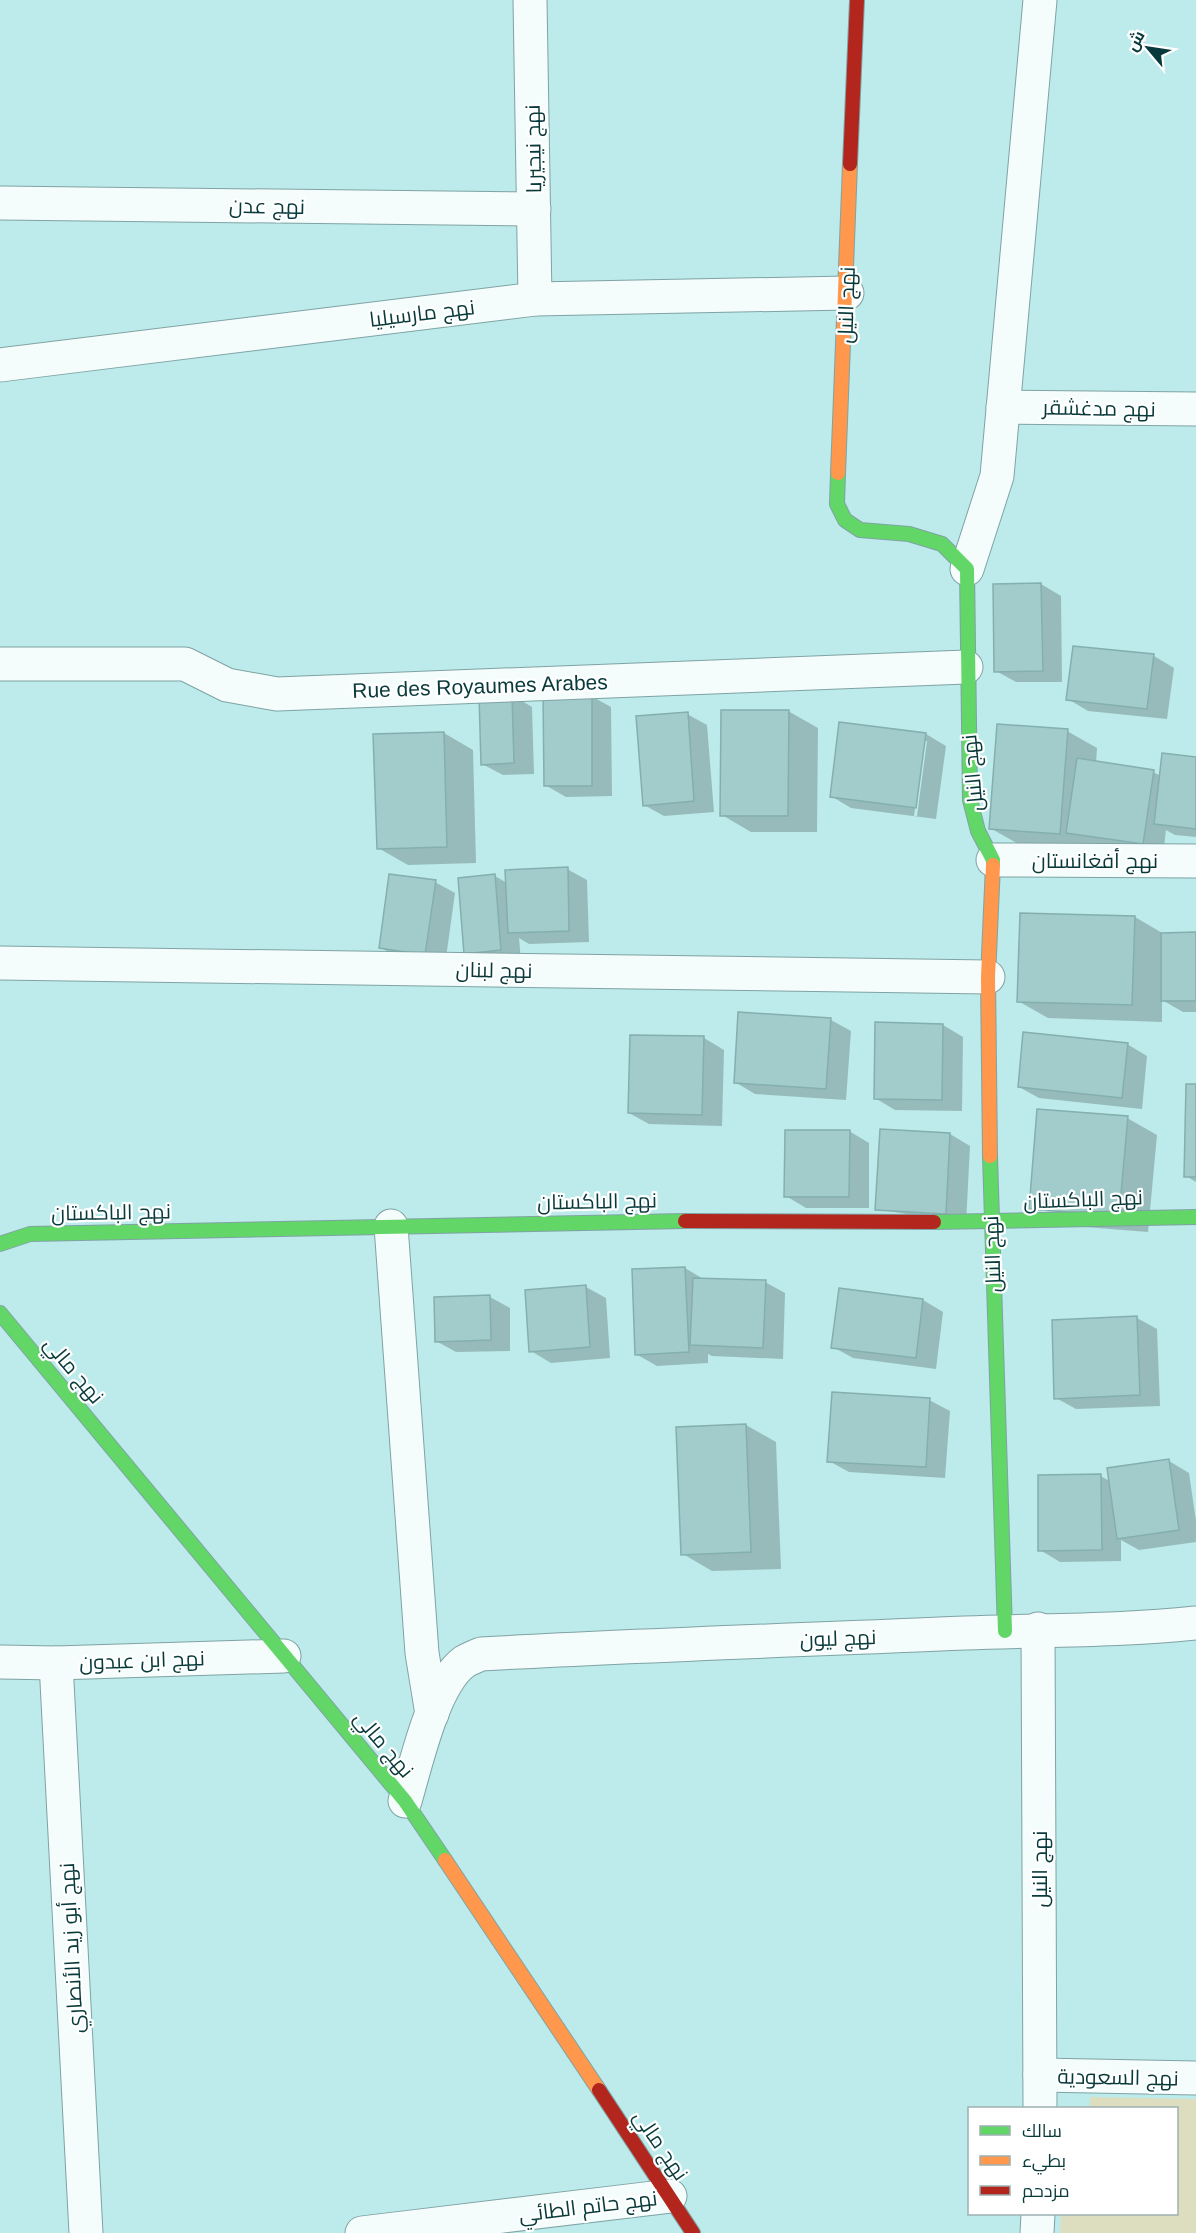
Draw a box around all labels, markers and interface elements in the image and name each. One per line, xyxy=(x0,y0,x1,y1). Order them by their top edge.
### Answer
north arrow xyxy=(1118,18,1178,78)
text: ش xyxy=(1123,28,1149,55)
street label: نهج نيجيريا xyxy=(521,104,548,194)
street label: نهج عدن xyxy=(229,194,305,221)
street label: نهج النيل xyxy=(833,266,862,344)
street label: نهج مارسيليا xyxy=(368,295,476,334)
street label: نهج مدغشقر xyxy=(1041,395,1156,423)
street label: Rue des Royaumes Arabes xyxy=(352,670,608,702)
street label: نهج النيل xyxy=(957,733,990,812)
street label: نهج أفغانستان xyxy=(1032,848,1158,875)
street label: نهج لبنان xyxy=(455,958,533,985)
street label: نهج الباكستان xyxy=(1023,1185,1143,1216)
street label: نهج الباكستان xyxy=(537,1188,657,1217)
street label: نهج الباكستان xyxy=(51,1199,171,1228)
street label: نهج النيل xyxy=(979,1215,1008,1293)
street label: نهج مالي xyxy=(36,1332,108,1411)
street label: نهج ليون xyxy=(799,1625,877,1654)
street label: نهج ابن عبدون xyxy=(79,1646,205,1677)
street label: نهج مالي xyxy=(346,1706,418,1785)
street label: نهج النيل xyxy=(1028,1831,1054,1907)
street label: نهج أبو زيد الأنصاري xyxy=(54,1862,92,2034)
street label: نهج السعودية xyxy=(1057,2064,1179,2093)
street label: نهج مالي xyxy=(625,2106,693,2187)
legend xyxy=(968,2107,1178,2215)
text: سالك xyxy=(1022,2121,1062,2141)
text: بطيء xyxy=(1022,2151,1066,2175)
text: مزدحم xyxy=(1022,2181,1070,2203)
street label: نهج حاتم الطائي xyxy=(518,2186,659,2231)

